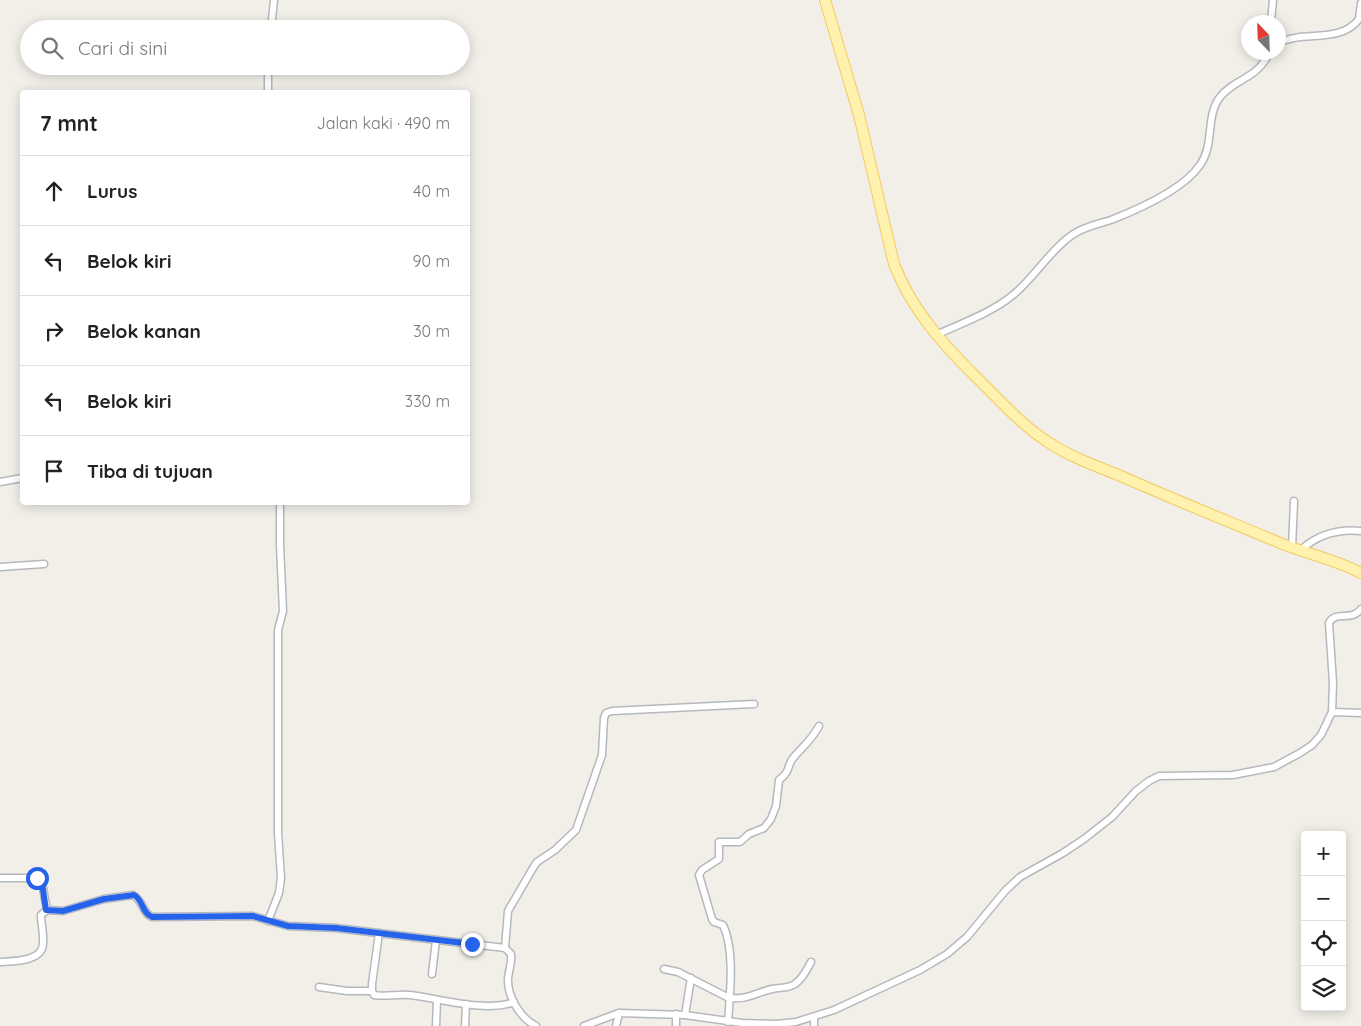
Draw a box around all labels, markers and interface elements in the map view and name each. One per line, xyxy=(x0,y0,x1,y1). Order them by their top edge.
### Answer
north arrow xyxy=(1241,15,1286,60)
search box xyxy=(20,20,470,75)
icon: search xyxy=(38,34,66,62)
text: Cari di sini xyxy=(78,36,167,60)
text: 7 mnt xyxy=(40,110,98,136)
text: Jalan kaki · 490 m xyxy=(317,113,450,133)
icon: ahead xyxy=(40,177,68,205)
text: Lurus xyxy=(87,179,137,203)
text: 40 m xyxy=(413,181,450,201)
icon: left xyxy=(40,247,68,275)
text: Belok kiri xyxy=(87,249,172,273)
text: 90 m xyxy=(413,251,450,271)
icon: right xyxy=(40,317,68,345)
text: Belok kanan xyxy=(87,319,201,343)
text: 30 m xyxy=(413,321,450,341)
icon: left xyxy=(40,387,68,415)
text: Belok kiri xyxy=(87,389,172,413)
text: 330 m xyxy=(405,391,450,411)
icon: arrive xyxy=(40,457,68,485)
text: Tiba di tujuan xyxy=(87,459,213,483)
map controls xyxy=(1301,831,1346,1011)
button: + xyxy=(1301,831,1346,876)
route start xyxy=(26,867,49,890)
button: − xyxy=(1301,876,1346,921)
button: locate xyxy=(1301,921,1346,966)
route end xyxy=(461,933,484,956)
button: layers xyxy=(1301,966,1346,1011)

